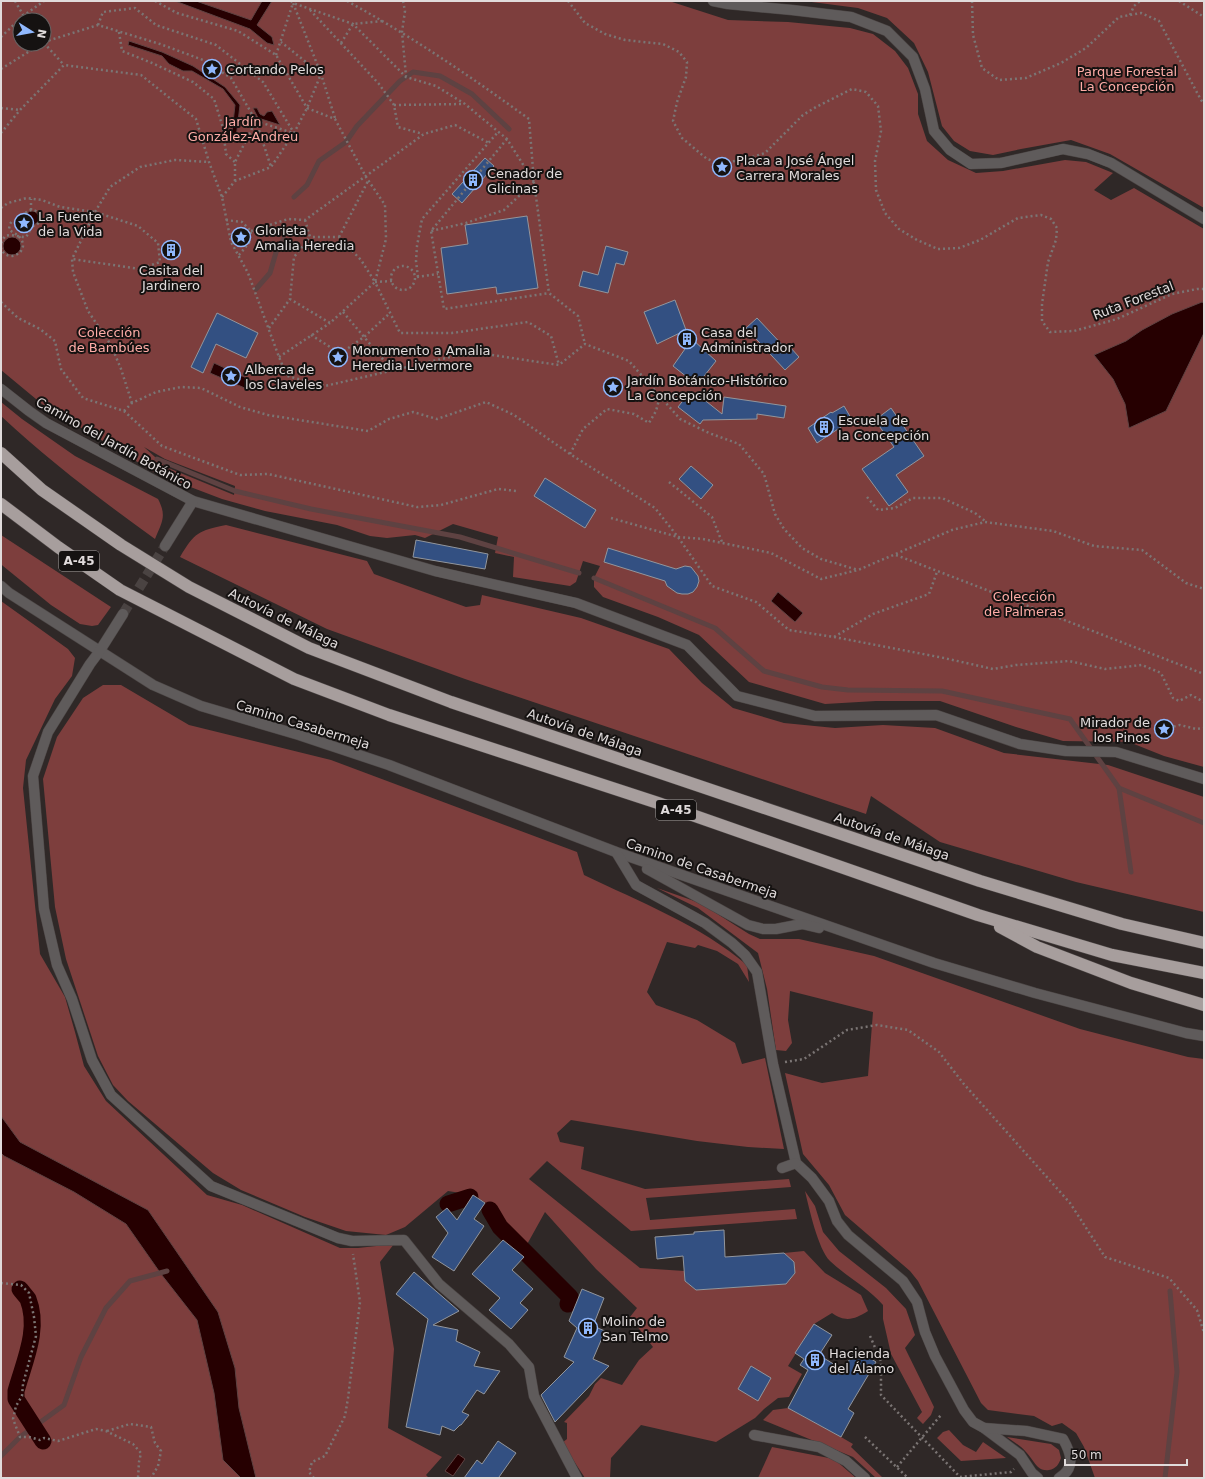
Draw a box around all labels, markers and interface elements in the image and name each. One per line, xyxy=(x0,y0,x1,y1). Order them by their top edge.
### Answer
north arrow xyxy=(12,12,52,52)
text: N xyxy=(34,28,49,40)
place icon: Cortando Pelos xyxy=(201,58,223,80)
place label: Cortando Pelos xyxy=(226,62,324,77)
park label: Parque Forestal La Concepción xyxy=(1077,64,1177,94)
park label: Jardín González-Andreu xyxy=(188,114,298,144)
place label: Placa a José Ángel Carrera Morales xyxy=(736,153,854,183)
place icon: Placa a José Ángel Carrera Morales xyxy=(711,156,733,178)
place label: Cenador de Glicinas xyxy=(487,166,562,196)
building icon: Cenador de Glicinas xyxy=(462,169,484,191)
place label: La Fuente de la Vida xyxy=(38,209,103,239)
place icon: La Fuente de la Vida xyxy=(13,212,35,234)
place label: Glorieta Amalia Heredia xyxy=(255,223,355,253)
place icon: Glorieta Amalia Heredia xyxy=(230,226,252,248)
building icon: Casita del Jardinero xyxy=(160,239,182,261)
place label: Casita del Jardinero xyxy=(139,263,203,293)
street label: Ruta Forestal xyxy=(1091,278,1176,323)
park label: Colección de Bambúes xyxy=(68,325,150,355)
place label: Casa del Administrador xyxy=(701,325,793,355)
building icon: Casa del Administrador xyxy=(676,328,698,350)
place label: Monumento a Amalia Heredia Livermore xyxy=(352,343,491,373)
place icon: Monumento a Amalia Heredia Livermore xyxy=(327,346,349,368)
place label: Alberca de los Claveles xyxy=(245,362,322,392)
place icon: Alberca de los Claveles xyxy=(220,365,242,387)
place label: Jardín Botánico-Histórico La Concepción xyxy=(626,373,787,403)
place icon: Jardín Botánico-Histórico La Concepción xyxy=(602,376,624,398)
street label: Camino del Jardín Botánico xyxy=(33,394,194,493)
place label: Escuela de la Concepción xyxy=(838,413,929,443)
building icon: Escuela de la Concepción xyxy=(813,416,835,438)
road number: A-45 xyxy=(59,551,99,571)
street label: Autovía de Málaga xyxy=(226,585,341,652)
park label: Colección de Palmeras xyxy=(984,589,1064,619)
street label: Camino Casabermeja xyxy=(234,697,372,752)
street label: Autovía de Málaga xyxy=(525,706,644,759)
place label: Mirador de los Pinos xyxy=(1080,715,1150,745)
place icon: Mirador de los Pinos xyxy=(1153,718,1175,740)
road number: A-45 xyxy=(656,800,696,820)
street label: Autovía de Málaga xyxy=(832,810,951,863)
street label: Camino de Casabermeja xyxy=(624,835,780,902)
place label: Molino de San Telmo xyxy=(602,1314,669,1344)
building icon: Molino de San Telmo xyxy=(577,1317,599,1339)
place label: Hacienda del Álamo xyxy=(829,1346,894,1376)
building icon: Hacienda del Álamo xyxy=(804,1349,826,1371)
scale bar xyxy=(1065,1441,1187,1467)
text: 50 m xyxy=(1071,1448,1102,1462)

